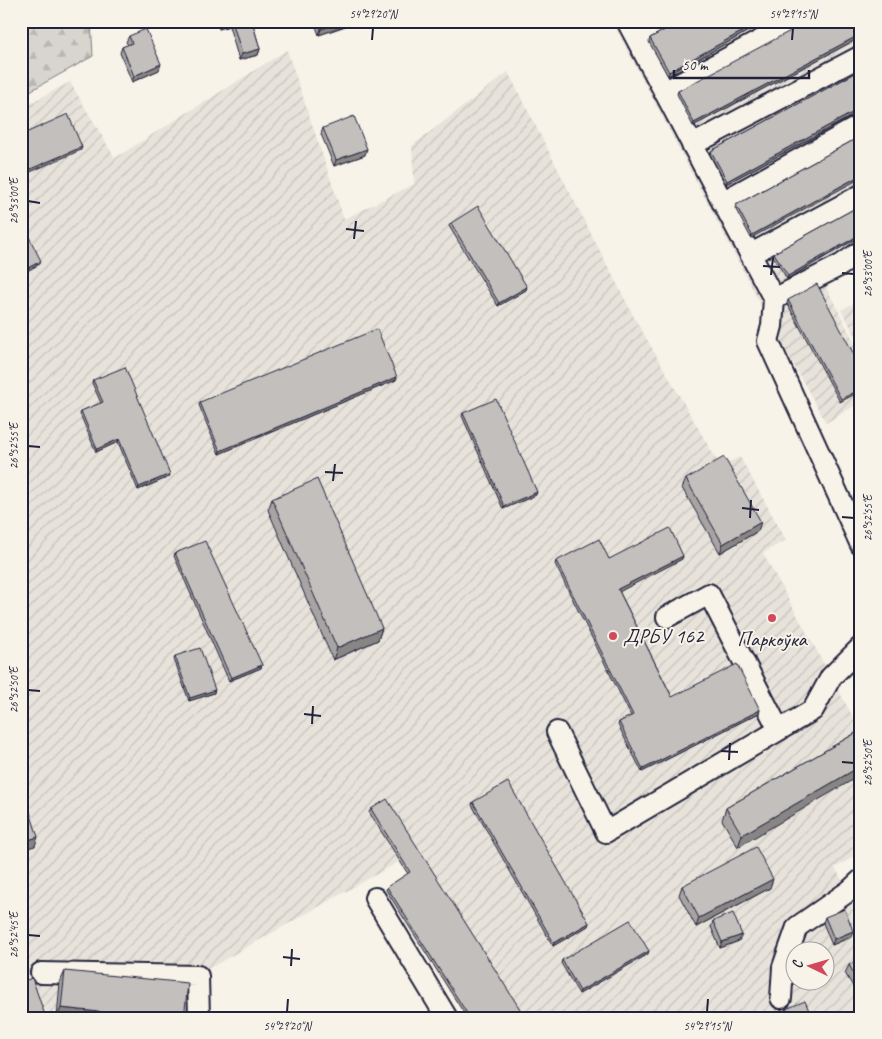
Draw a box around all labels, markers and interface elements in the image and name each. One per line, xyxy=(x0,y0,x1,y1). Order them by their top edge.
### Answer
text: 54°29'20"N xyxy=(349,6,398,22)
text: 54°29'15"N xyxy=(769,6,818,22)
scale bar xyxy=(674,48,810,80)
text: 50 m xyxy=(682,56,709,75)
text: 26°53'00"E xyxy=(6,176,22,224)
text: 26°53'00"E xyxy=(860,249,876,297)
text: 26°52'55"E xyxy=(6,421,22,469)
text: 26°52'55"E xyxy=(860,493,876,541)
marker: Паркоўка xyxy=(766,612,778,624)
place label: ДРБУ 162 xyxy=(623,623,705,649)
place label: Паркоўка xyxy=(737,626,808,652)
marker: ДРБУ 162 xyxy=(607,630,619,642)
text: 26°52'50"E xyxy=(6,665,22,713)
text: 26°52'50"E xyxy=(860,738,876,786)
text: 26°52'45"E xyxy=(6,910,22,958)
north arrow xyxy=(784,942,834,992)
text: С xyxy=(789,959,807,969)
text: 54°29'20"N xyxy=(263,1018,312,1034)
text: 54°29'15"N xyxy=(683,1018,732,1034)

